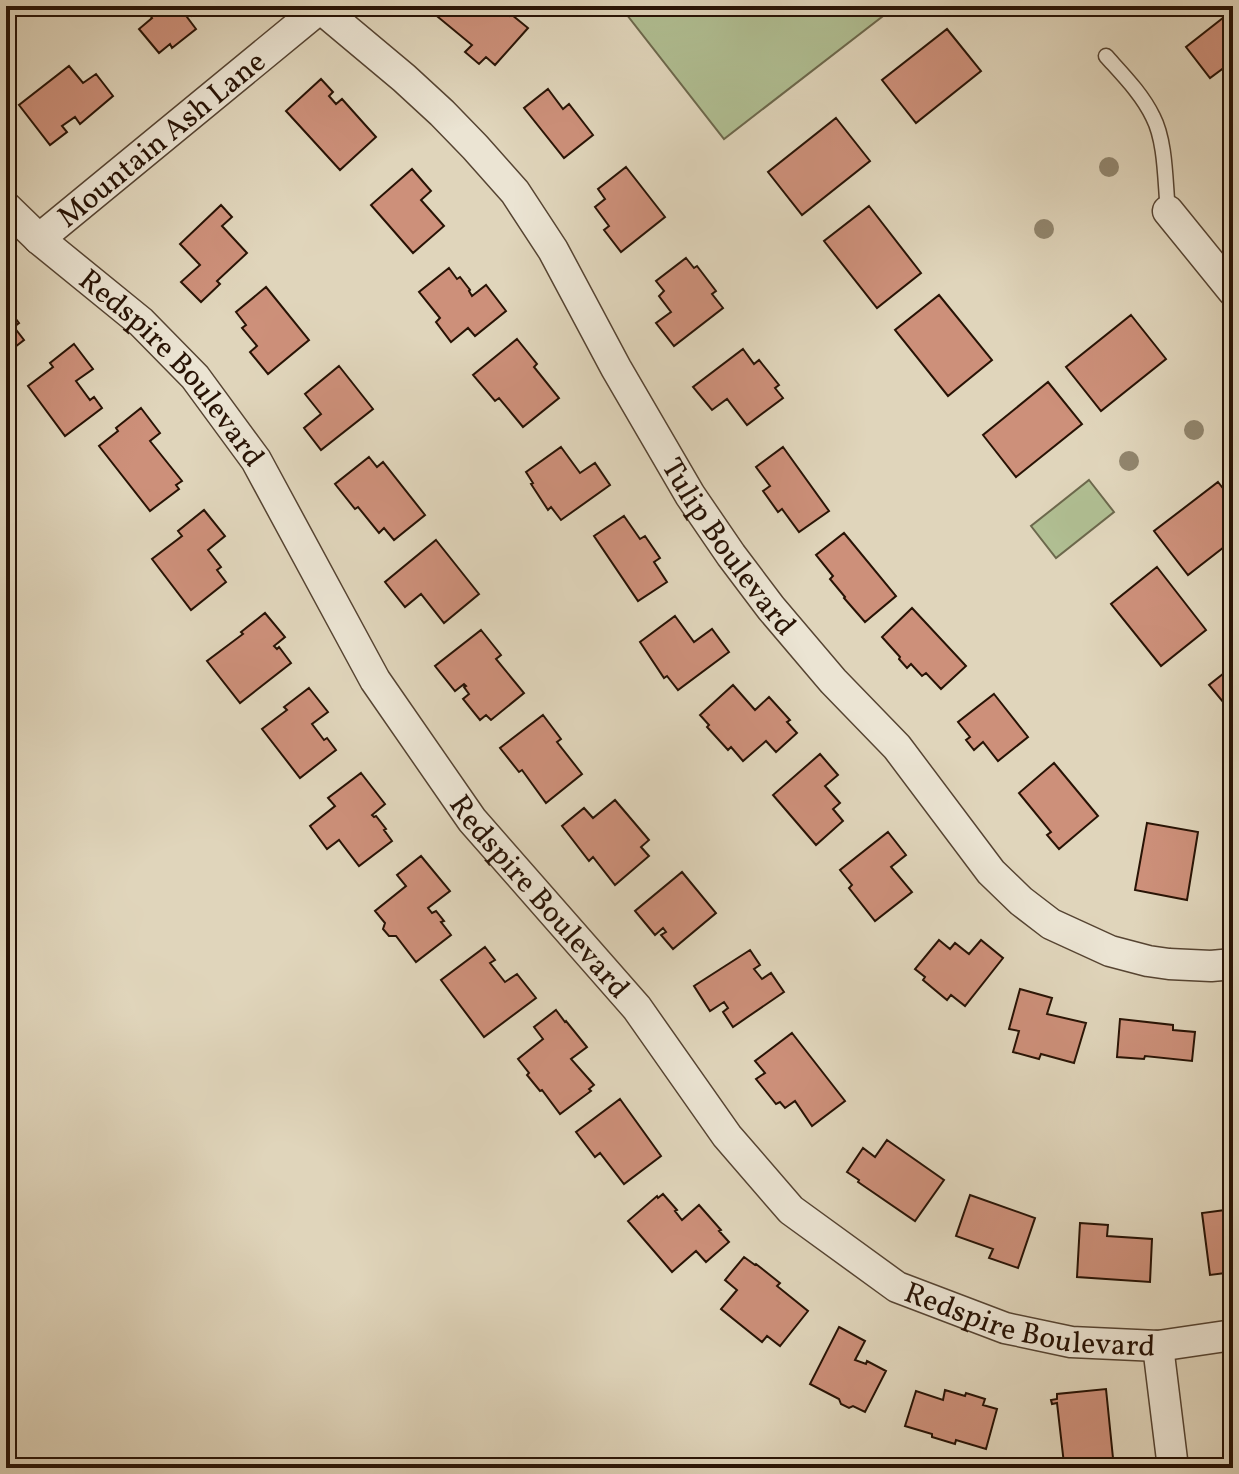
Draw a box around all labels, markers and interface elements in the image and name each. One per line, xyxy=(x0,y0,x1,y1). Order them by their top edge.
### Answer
street label: Mountain Ash Lane xyxy=(49,42,275,238)
street label: Redspire Boulevard xyxy=(69,260,273,476)
street label: Tulip Boulevard xyxy=(650,451,805,646)
street label: Redspire Boulevard xyxy=(438,787,639,1009)
street label: Redspire Boulevard xyxy=(898,1273,1156,1369)

